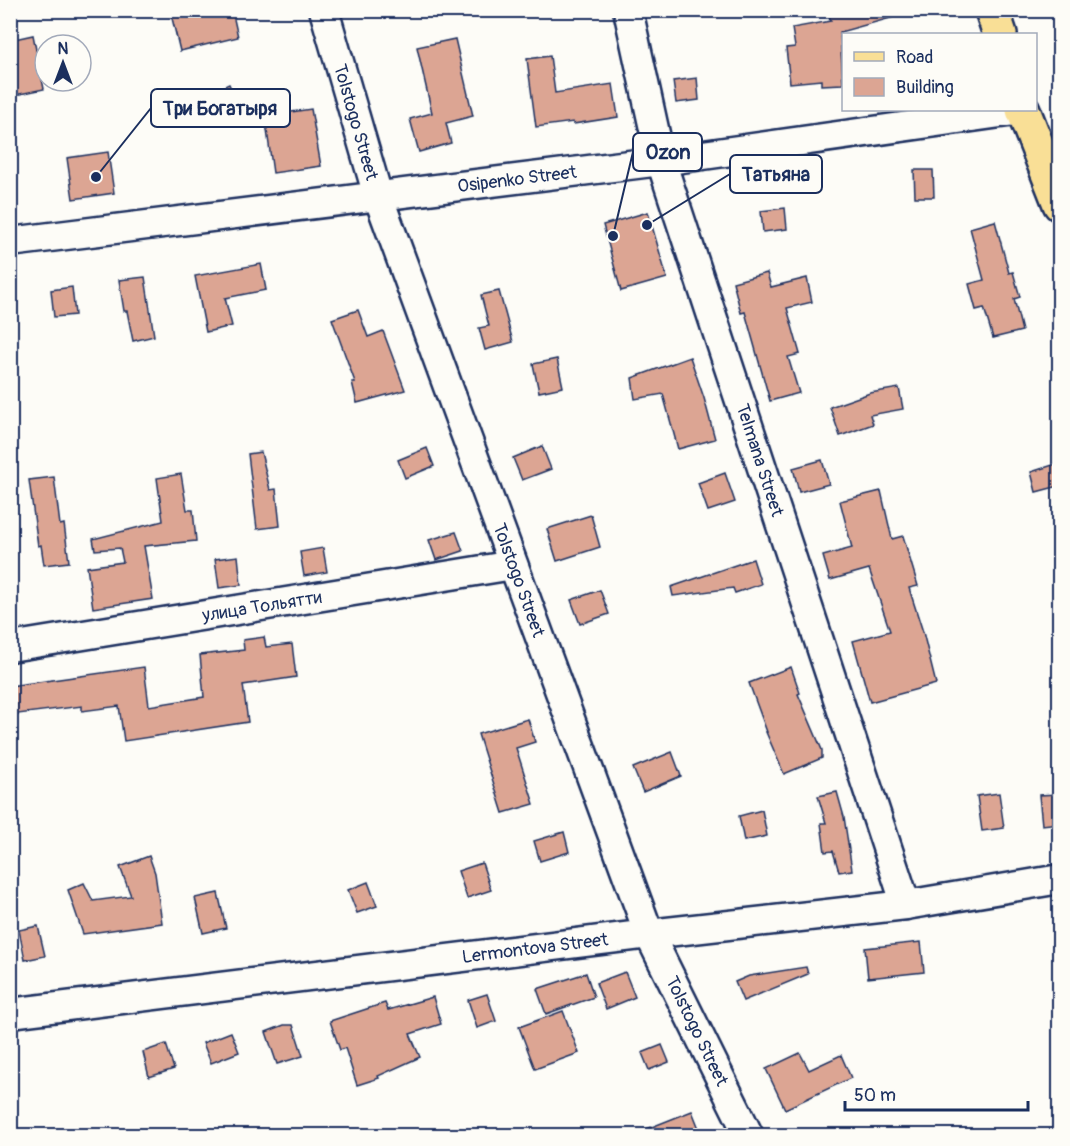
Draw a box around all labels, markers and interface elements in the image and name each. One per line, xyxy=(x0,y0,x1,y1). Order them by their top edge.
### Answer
north arrow xyxy=(33,33,93,93)
legend xyxy=(842,33,1037,111)
text: N xyxy=(58,39,69,59)
text: Road xyxy=(896,46,933,69)
street label: Tolstogo Street xyxy=(328,62,383,183)
text: Building xyxy=(896,76,954,99)
callout: Три Богатыря xyxy=(151,89,290,127)
text: Три Богатыря xyxy=(162,96,277,121)
callout: Ozon xyxy=(633,133,702,171)
text: Ozon xyxy=(646,140,690,165)
callout: Татьяна xyxy=(730,155,822,193)
street label: Osipenko Street xyxy=(456,161,579,198)
text: Татьяна xyxy=(741,162,810,187)
street label: Telmana Street xyxy=(730,401,789,520)
street label: Tolstogo Street xyxy=(487,520,550,641)
street label: улица Тольятти xyxy=(200,586,323,627)
street label: Lermontova Street xyxy=(461,928,610,969)
street label: Tolstogo Street xyxy=(660,972,733,1091)
scale bar xyxy=(845,1074,1028,1112)
text: 50 m xyxy=(854,1084,896,1107)

